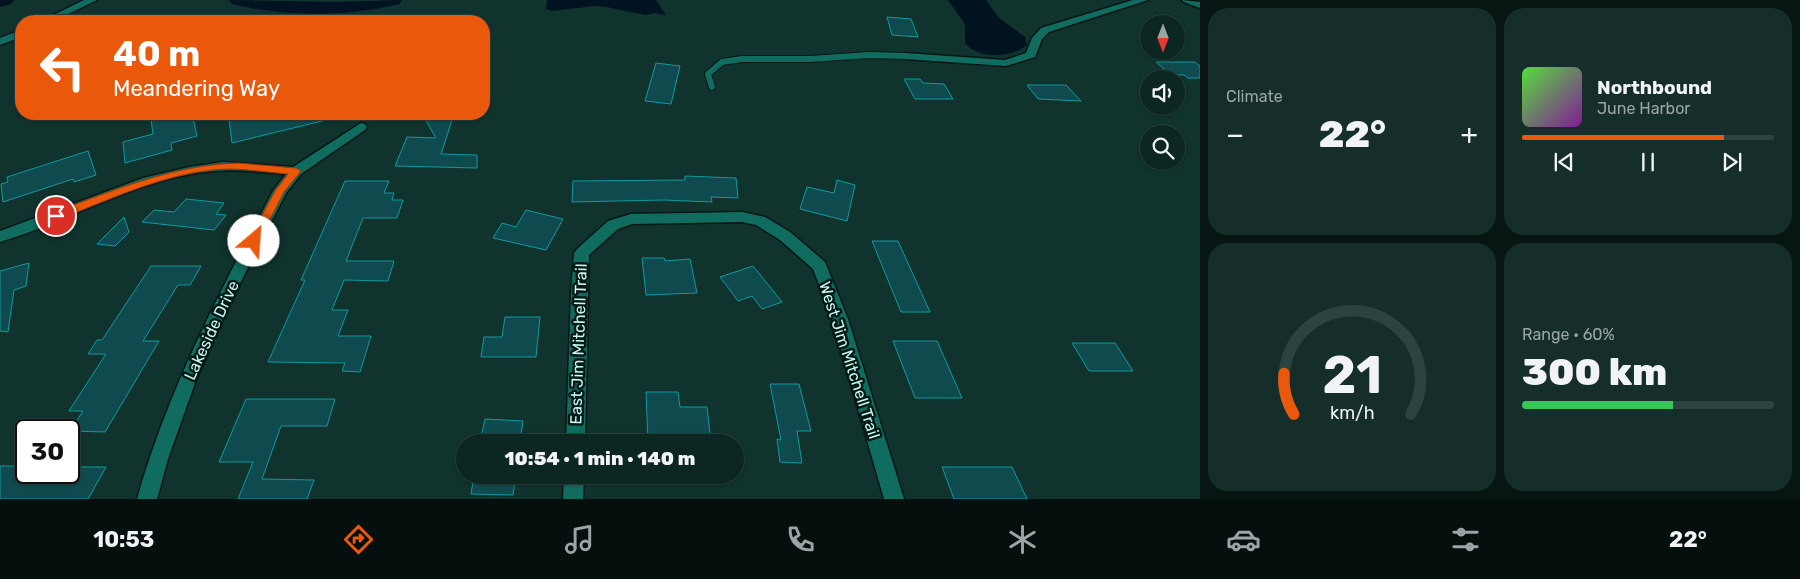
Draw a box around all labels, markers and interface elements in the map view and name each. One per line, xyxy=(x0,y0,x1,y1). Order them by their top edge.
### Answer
north arrow xyxy=(1140,15,1185,60)
map controls xyxy=(1140,15,1185,170)
text: 40 m xyxy=(113,33,200,75)
icon: left xyxy=(30,35,95,100)
button: sound xyxy=(1140,70,1185,115)
text: Meandering Way xyxy=(113,75,280,102)
text: Northbound xyxy=(1597,76,1712,99)
text: Climate xyxy=(1226,87,1283,106)
text: June Harbor xyxy=(1597,99,1690,118)
text: 22° xyxy=(1319,111,1386,157)
text: − xyxy=(1226,118,1244,151)
text: + xyxy=(1461,118,1478,151)
button: search xyxy=(1140,125,1185,170)
icon: previous xyxy=(1550,148,1578,176)
icon: pause xyxy=(1634,148,1662,176)
icon: next xyxy=(1718,148,1746,176)
pin xyxy=(35,195,77,237)
icon: arrive xyxy=(42,202,70,230)
position arrow xyxy=(227,214,279,266)
street label: East Jim Mitchell Trail xyxy=(566,263,591,425)
street label: Lakeside Drive xyxy=(180,277,243,383)
street label: West Jim Mitchell Trail xyxy=(815,279,884,441)
text: Range · 60% xyxy=(1522,325,1615,344)
text: 21 xyxy=(1322,344,1382,406)
text: 300 km xyxy=(1522,349,1667,395)
text: km/h xyxy=(1330,402,1374,423)
speed limit sign: 30 xyxy=(15,419,80,484)
text: 10:54 · 1 min · 140 m xyxy=(505,447,695,470)
icon: directions xyxy=(341,522,376,557)
icon: music xyxy=(562,522,597,557)
icon: phone xyxy=(783,522,818,557)
icon: climate xyxy=(1005,522,1040,557)
icon: car xyxy=(1226,522,1261,557)
icon: filters xyxy=(1448,522,1483,557)
text: 10:53 xyxy=(93,526,154,553)
text: 22° xyxy=(1669,526,1707,553)

